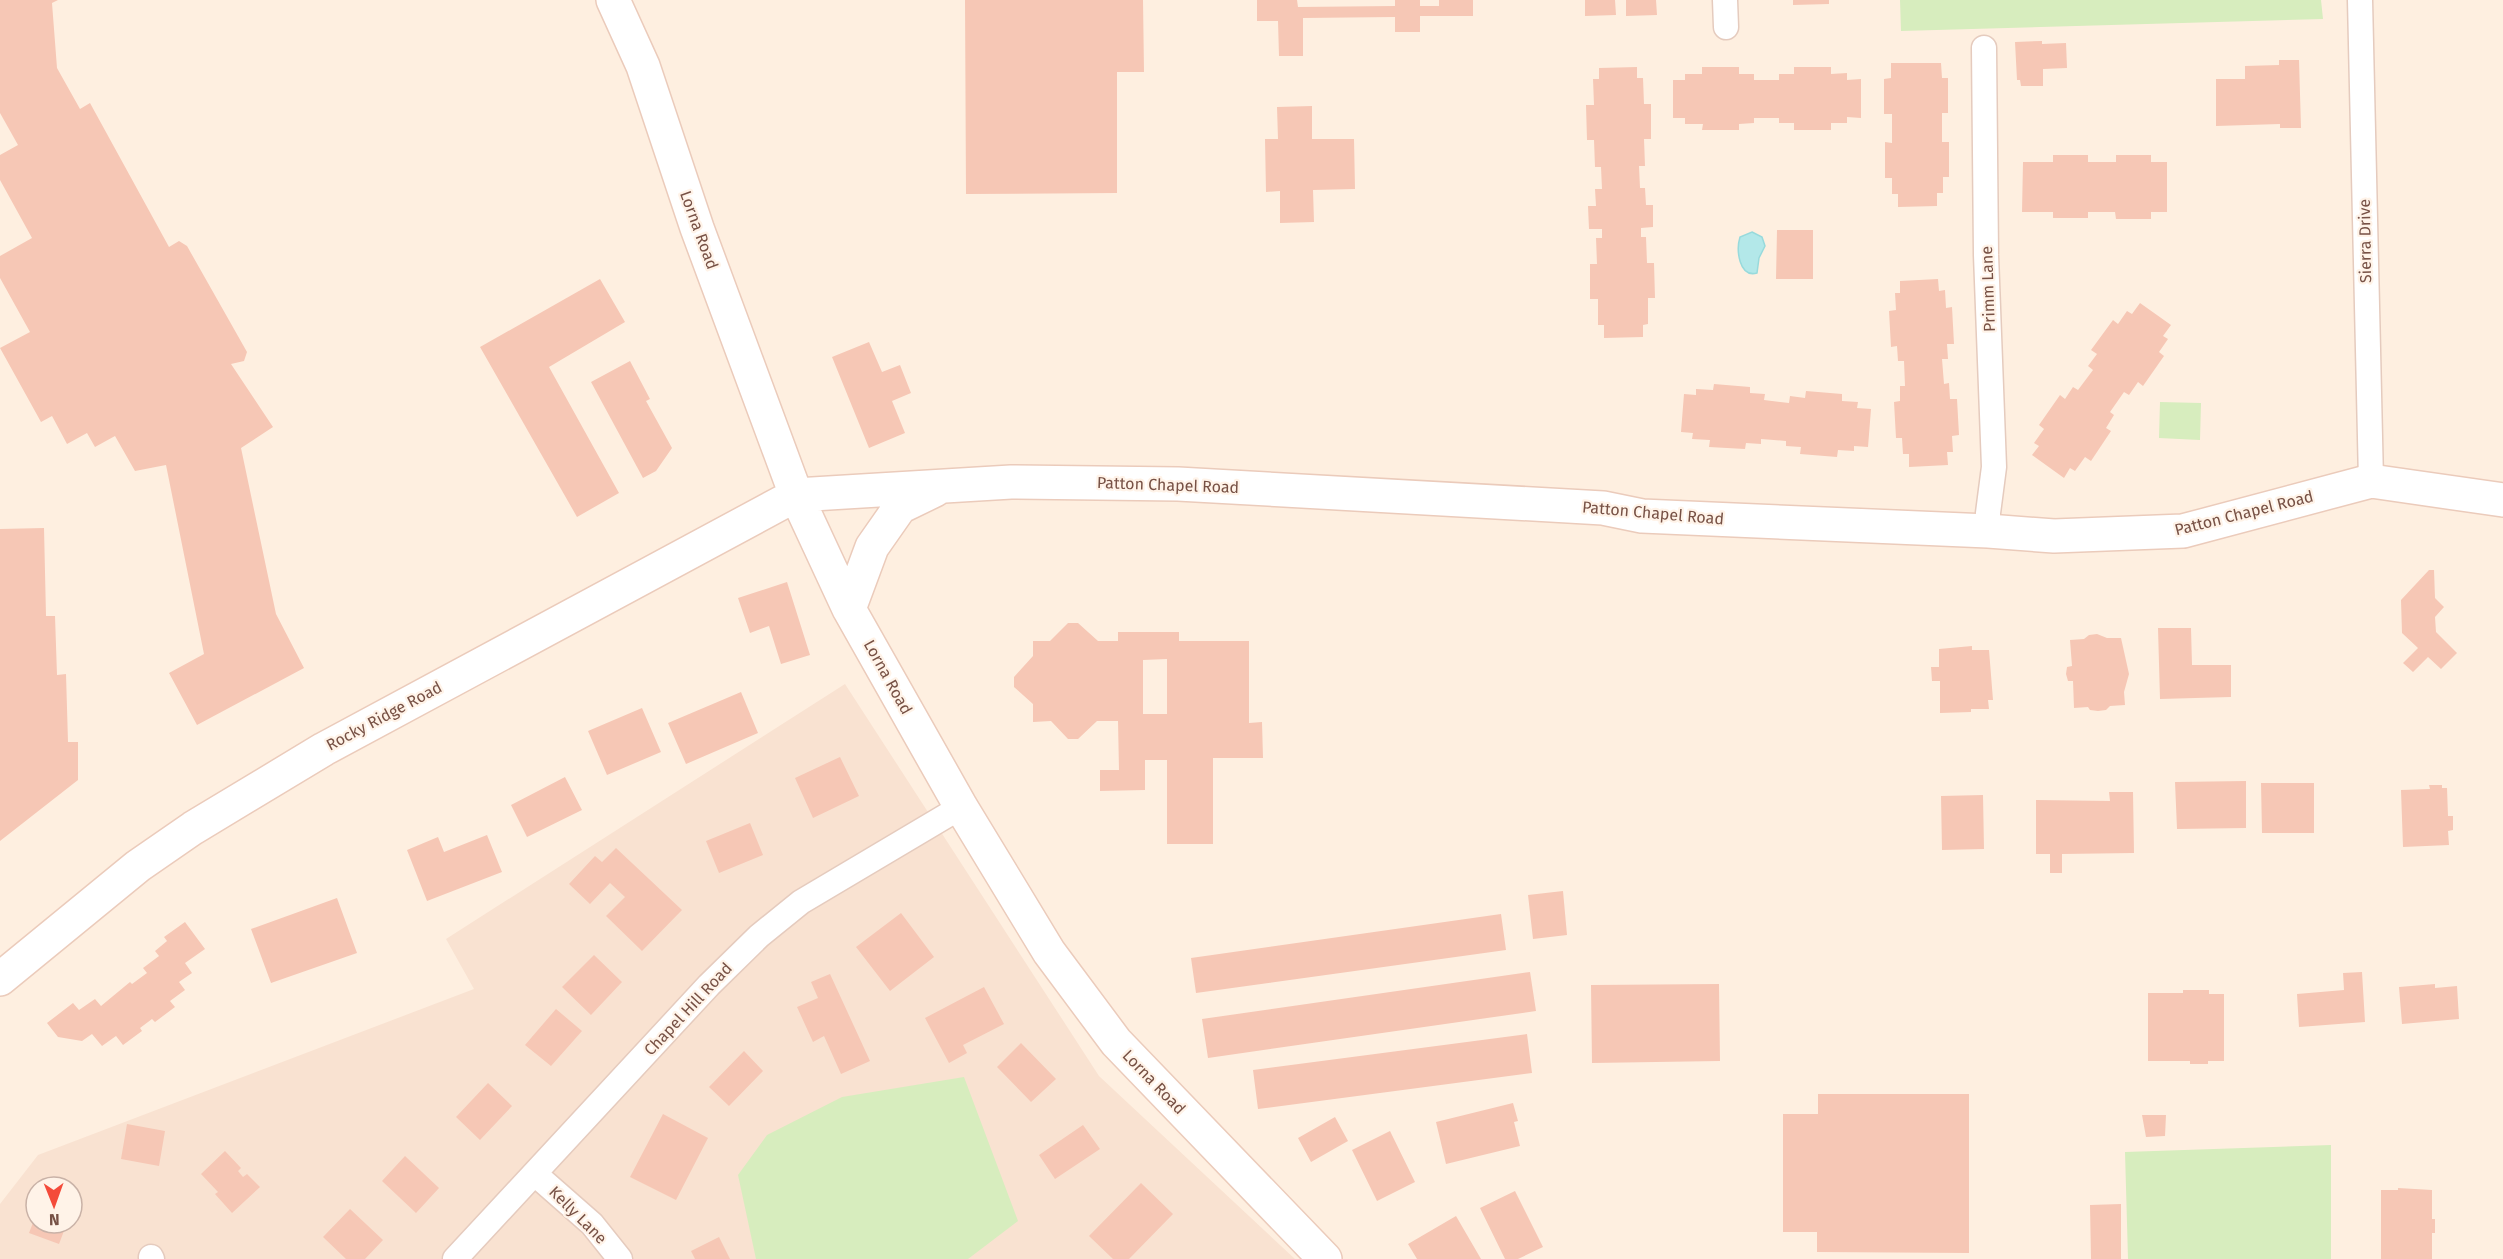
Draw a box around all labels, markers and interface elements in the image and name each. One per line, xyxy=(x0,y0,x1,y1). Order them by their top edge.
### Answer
street label: Lorna Road xyxy=(676,188,722,272)
street label: Sierra Drive xyxy=(2355,199,2375,283)
street label: Primm Lane xyxy=(1977,246,1999,332)
street label: Patton Chapel Road xyxy=(1097,473,1239,497)
street label: Patton Chapel Road xyxy=(2173,487,2315,539)
street label: Patton Chapel Road xyxy=(1581,497,1725,529)
street label: Lorna Road xyxy=(860,636,916,718)
street label: Rocky Ridge Road xyxy=(323,677,445,755)
street label: Chapel Hill Road xyxy=(640,959,736,1059)
street label: Lorna Road xyxy=(1119,1046,1189,1118)
north arrow xyxy=(24,1175,84,1235)
street label: Kelly Lane xyxy=(545,1182,611,1248)
text: N xyxy=(49,1210,60,1229)

